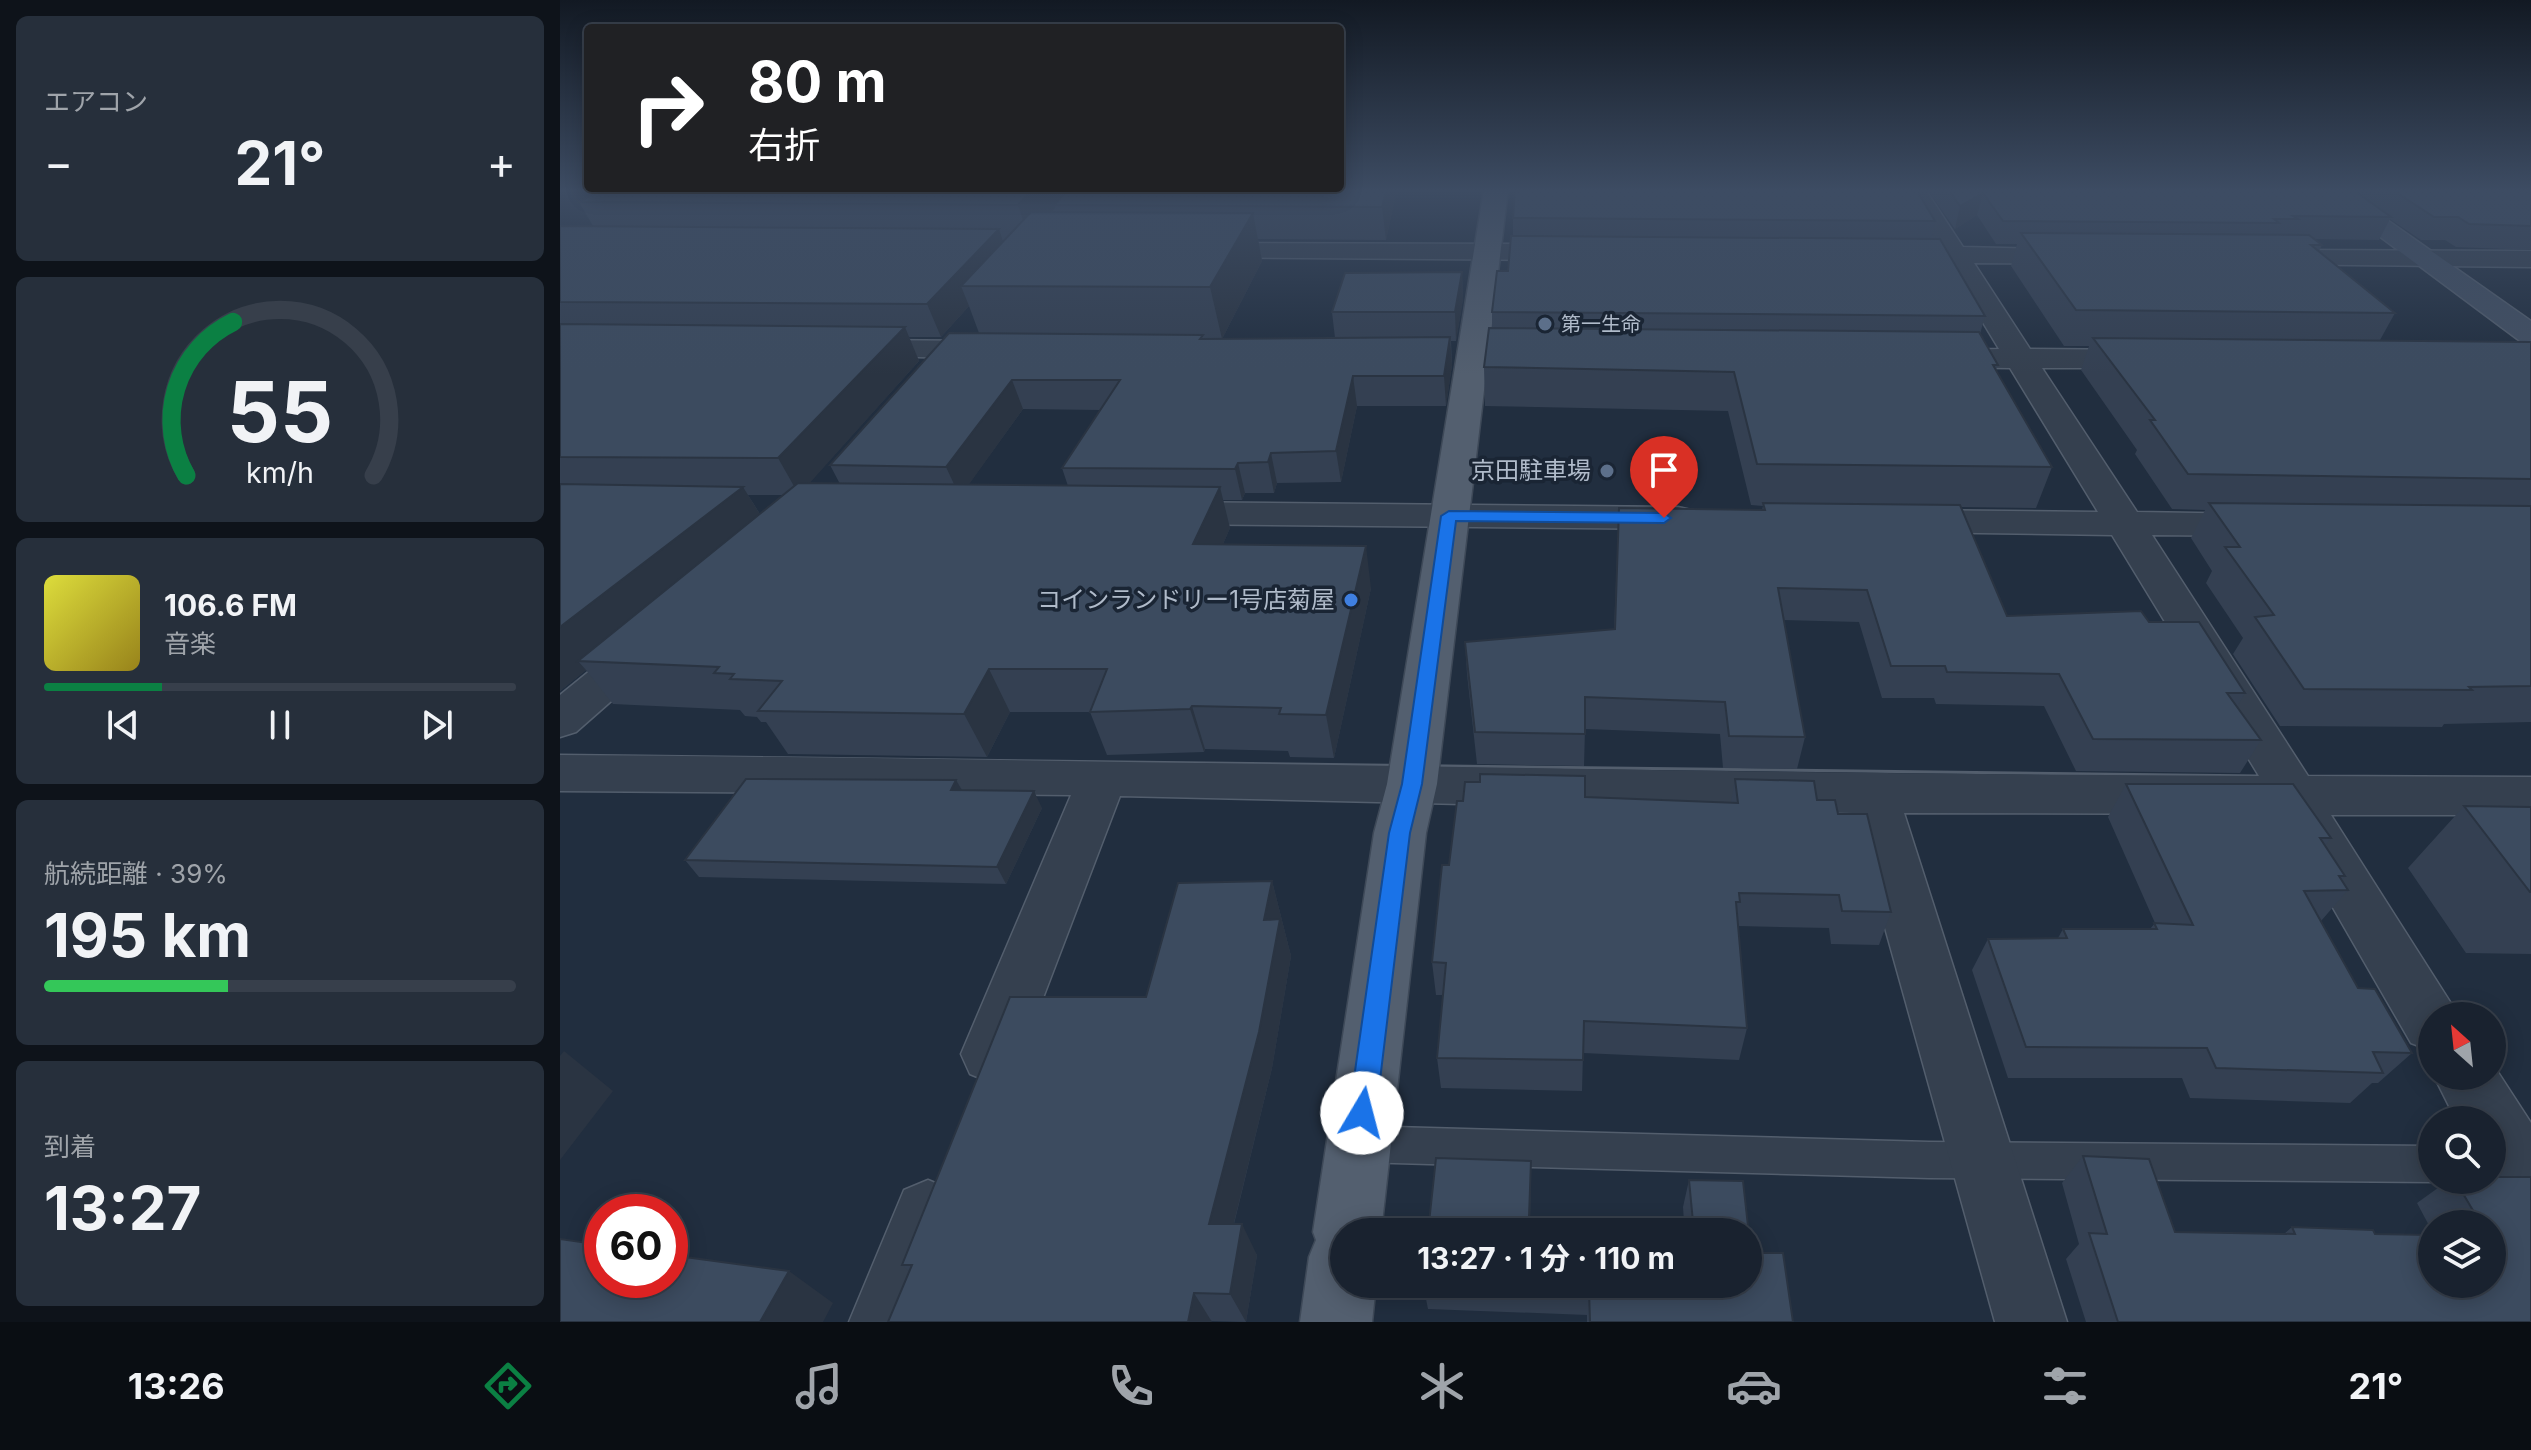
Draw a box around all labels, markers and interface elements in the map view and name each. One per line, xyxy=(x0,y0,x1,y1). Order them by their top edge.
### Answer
text: 80 m xyxy=(748,48,887,116)
icon: right xyxy=(616,56,720,160)
text: エアコン xyxy=(44,86,148,117)
text: 右折 xyxy=(748,123,820,167)
text: 21° xyxy=(234,127,326,199)
text: − xyxy=(44,136,73,190)
text: + xyxy=(487,136,516,190)
place label: 第一生命 xyxy=(1561,312,1641,336)
marker: 第一生命 xyxy=(1536,315,1554,333)
text: 55 xyxy=(227,360,333,461)
pin xyxy=(1630,436,1698,518)
icon: arrive xyxy=(1642,448,1686,492)
text: km/h xyxy=(246,455,314,490)
place label: 京田駐車場 xyxy=(1471,456,1591,485)
marker: 京田駐車場 xyxy=(1598,462,1616,480)
place label: コインランドリー1号店菊屋 xyxy=(1037,585,1335,614)
text: 106.6 FM xyxy=(164,587,297,623)
marker: コインランドリー1号店菊屋 xyxy=(1342,591,1360,609)
text: 音楽 xyxy=(164,628,216,659)
icon: previous xyxy=(101,703,145,747)
icon: pause xyxy=(258,703,302,747)
icon: next xyxy=(415,703,459,747)
text: 航続距離 · 39% xyxy=(44,858,228,889)
text: 195 km xyxy=(44,899,251,971)
north arrow xyxy=(2418,1002,2506,1090)
map controls xyxy=(2418,1002,2506,1298)
position arrow xyxy=(1320,1071,1404,1155)
button: search xyxy=(2418,1106,2506,1194)
text: 到着 xyxy=(44,1131,96,1162)
text: 13:27 xyxy=(44,1172,201,1244)
speed limit sign: 60 xyxy=(584,1194,688,1298)
button: layers xyxy=(2418,1210,2506,1298)
text: 13:27 · 1 分 · 110 m xyxy=(1417,1240,1675,1276)
icon: directions xyxy=(480,1358,536,1414)
icon: music xyxy=(791,1358,847,1414)
icon: phone xyxy=(1103,1358,1159,1414)
icon: climate xyxy=(1414,1358,1470,1414)
icon: car xyxy=(1726,1358,1782,1414)
icon: filters xyxy=(2037,1358,2093,1414)
text: 13:26 xyxy=(128,1364,225,1408)
text: 21° xyxy=(2349,1364,2403,1408)

